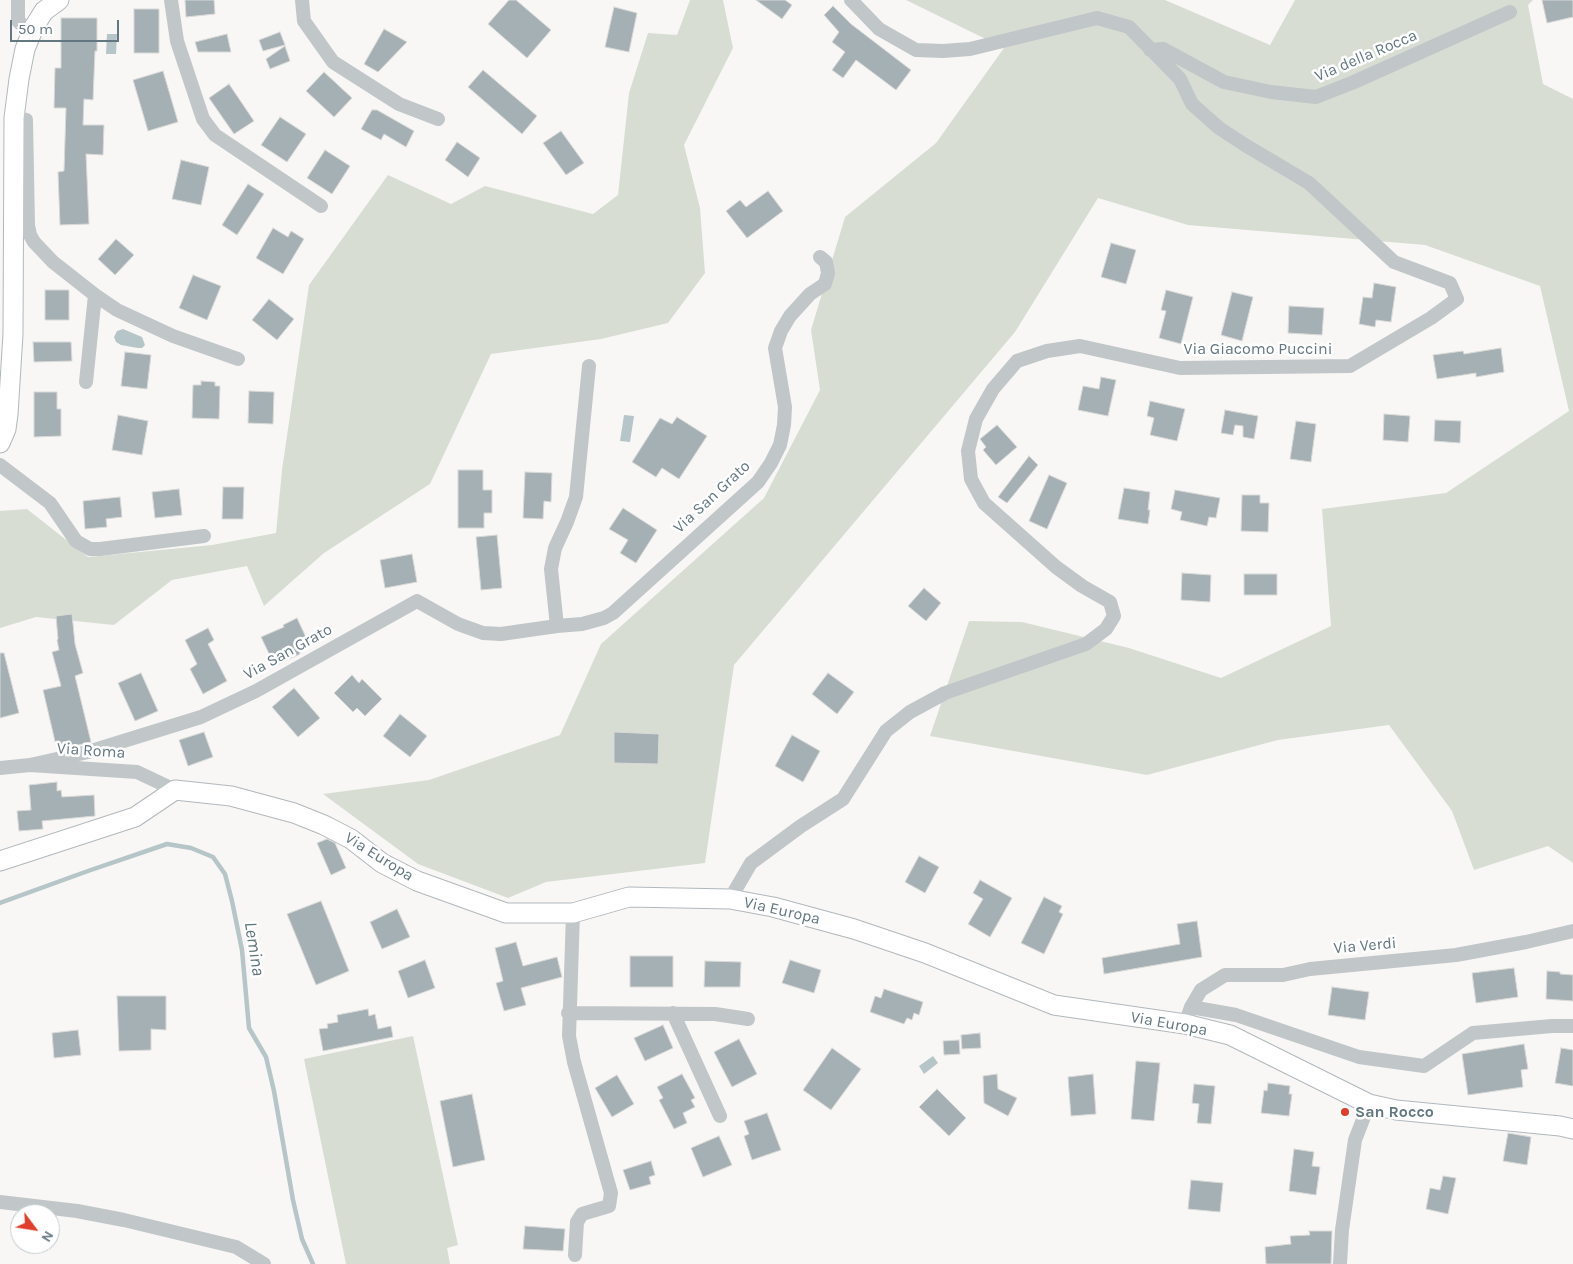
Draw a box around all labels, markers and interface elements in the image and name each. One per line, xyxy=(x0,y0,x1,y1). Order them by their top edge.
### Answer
scale bar xyxy=(12,10,121,42)
text: 50 m xyxy=(18,20,53,38)
street label: Via della Rocca xyxy=(1312,26,1420,86)
street label: Via Giacomo Puccini xyxy=(1183,339,1333,359)
street label: Via San Grato xyxy=(670,457,754,537)
street label: Via San Grato xyxy=(241,620,335,684)
street label: Via Roma xyxy=(56,739,126,763)
street label: Via Europa xyxy=(341,828,417,886)
street label: Via Europa xyxy=(742,893,822,929)
water label: Lemina xyxy=(239,920,269,978)
street label: Via Verdi xyxy=(1333,934,1397,958)
street label: Via Europa xyxy=(1129,1008,1209,1040)
place label: San Rocco xyxy=(1355,1102,1434,1122)
marker: San Rocco xyxy=(1339,1106,1351,1118)
north arrow xyxy=(10,1204,60,1254)
text: N xyxy=(38,1228,57,1245)

